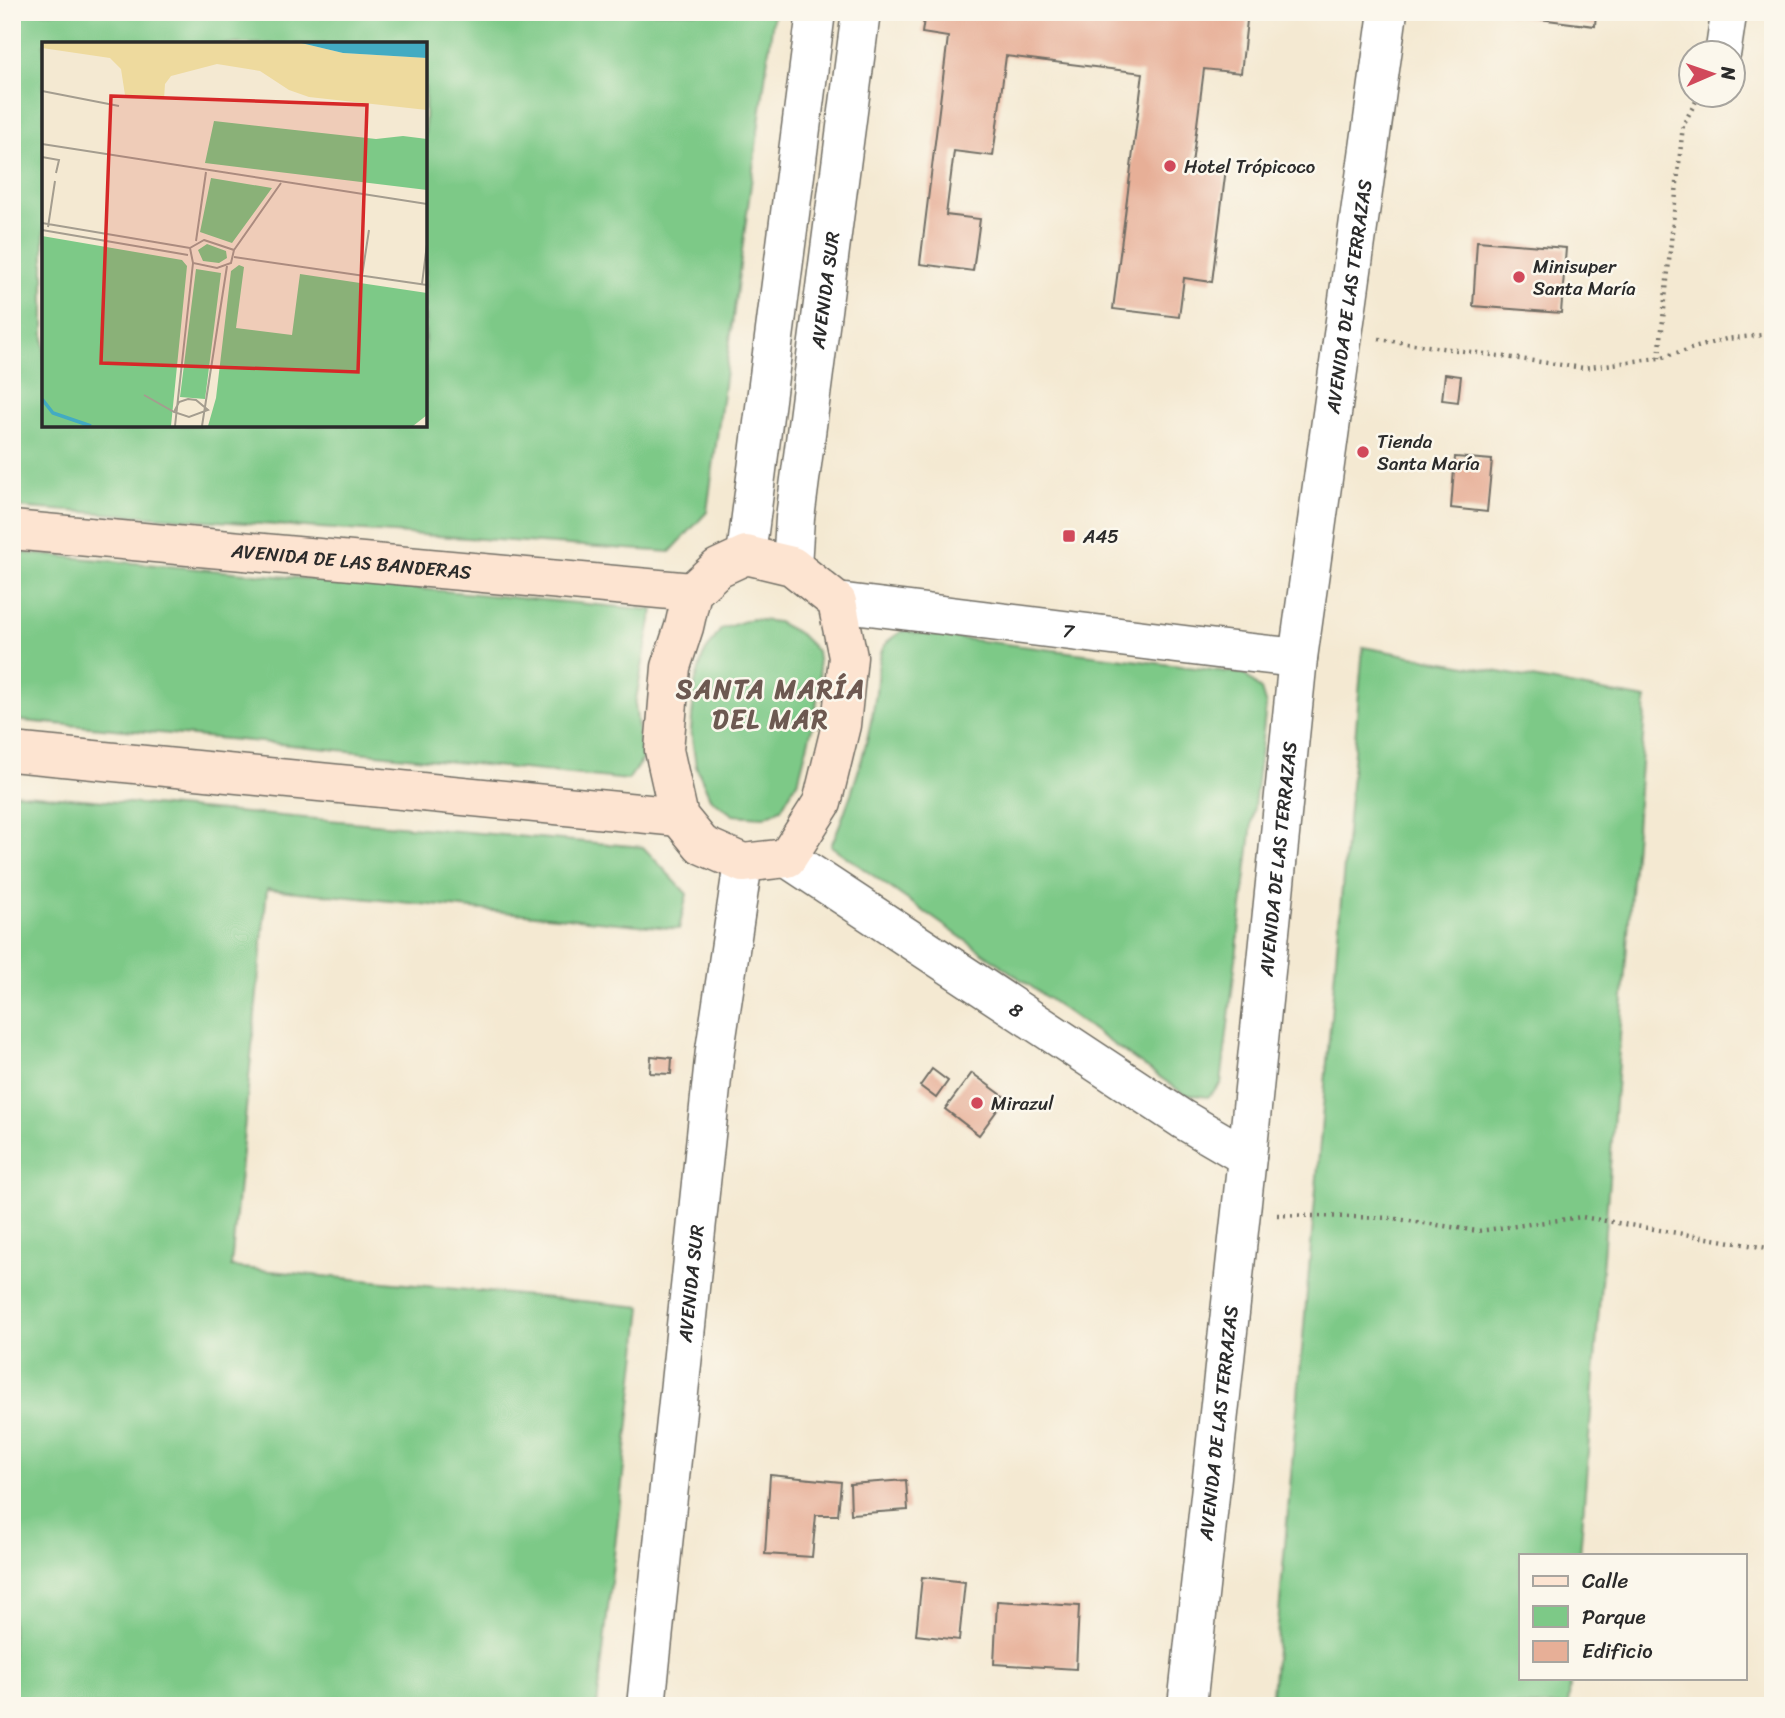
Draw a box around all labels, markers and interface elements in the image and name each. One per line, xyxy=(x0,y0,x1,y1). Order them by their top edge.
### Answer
north arrow xyxy=(1676,38,1746,108)
inset map xyxy=(42,42,427,427)
text: N xyxy=(1712,65,1745,81)
place label: Hotel Trópicoco xyxy=(1184,150,1315,183)
marker: Hotel Trópicoco xyxy=(1162,158,1178,174)
street label: AVENIDA DE LAS TERRAZAS xyxy=(1316,177,1381,417)
street label: AVENIDA SUR xyxy=(801,229,849,352)
place label: Minisuper Santa María xyxy=(1533,250,1636,305)
marker: Minisuper Santa María xyxy=(1511,269,1527,285)
place label: Tienda Santa María xyxy=(1377,425,1480,480)
marker: Tienda Santa María xyxy=(1355,444,1371,460)
place label: A45 xyxy=(1082,520,1119,553)
marker: A45 xyxy=(1061,528,1077,544)
street label: AVENIDA DE LAS BANDERAS xyxy=(229,533,473,588)
street label: 7 xyxy=(1061,614,1077,648)
district label: SANTA MARÍA DEL MAR xyxy=(675,666,866,742)
street label: AVENIDA DE LAS TERRAZAS xyxy=(1249,740,1306,979)
street label: 8 xyxy=(1003,993,1031,1027)
place label: Mirazul xyxy=(991,1087,1054,1120)
marker: Mirazul xyxy=(969,1095,985,1111)
street label: AVENIDA SUR xyxy=(668,1223,713,1345)
street label: AVENIDA DE LAS TERRAZAS xyxy=(1189,1303,1247,1543)
legend xyxy=(1519,1554,1746,1680)
text: Calle xyxy=(1582,1562,1629,1600)
text: Parque xyxy=(1582,1598,1646,1636)
text: Edificio xyxy=(1582,1632,1653,1670)

